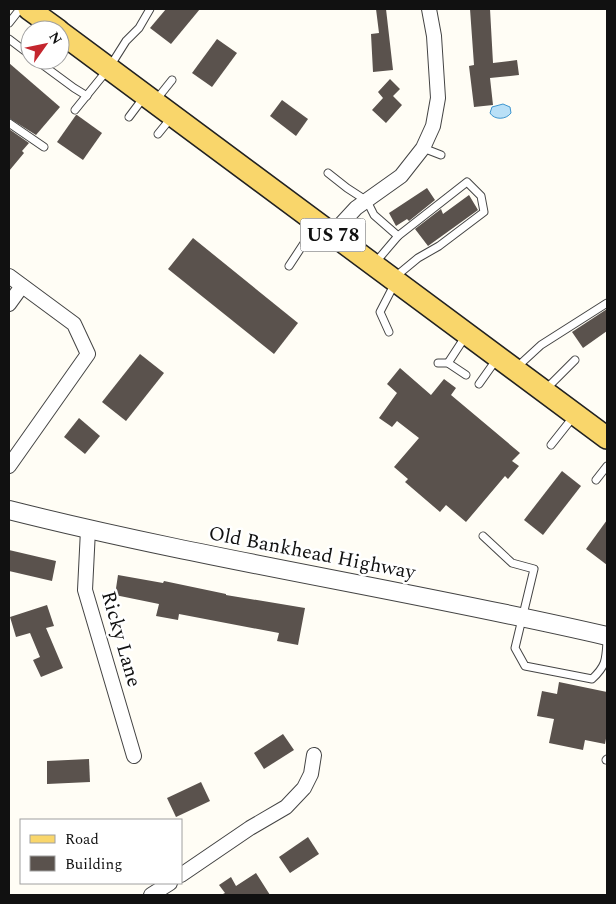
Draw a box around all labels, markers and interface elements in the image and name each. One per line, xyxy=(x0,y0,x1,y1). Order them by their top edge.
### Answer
north arrow xyxy=(20,20,70,70)
text: N xyxy=(44,28,67,49)
road number: US 78 xyxy=(300,218,366,252)
street label: Old Bankhead Highway xyxy=(206,518,419,588)
street label: Ricky Lane xyxy=(93,587,149,691)
legend xyxy=(20,819,182,884)
text: Road xyxy=(65,828,99,851)
text: Building xyxy=(65,853,122,876)

